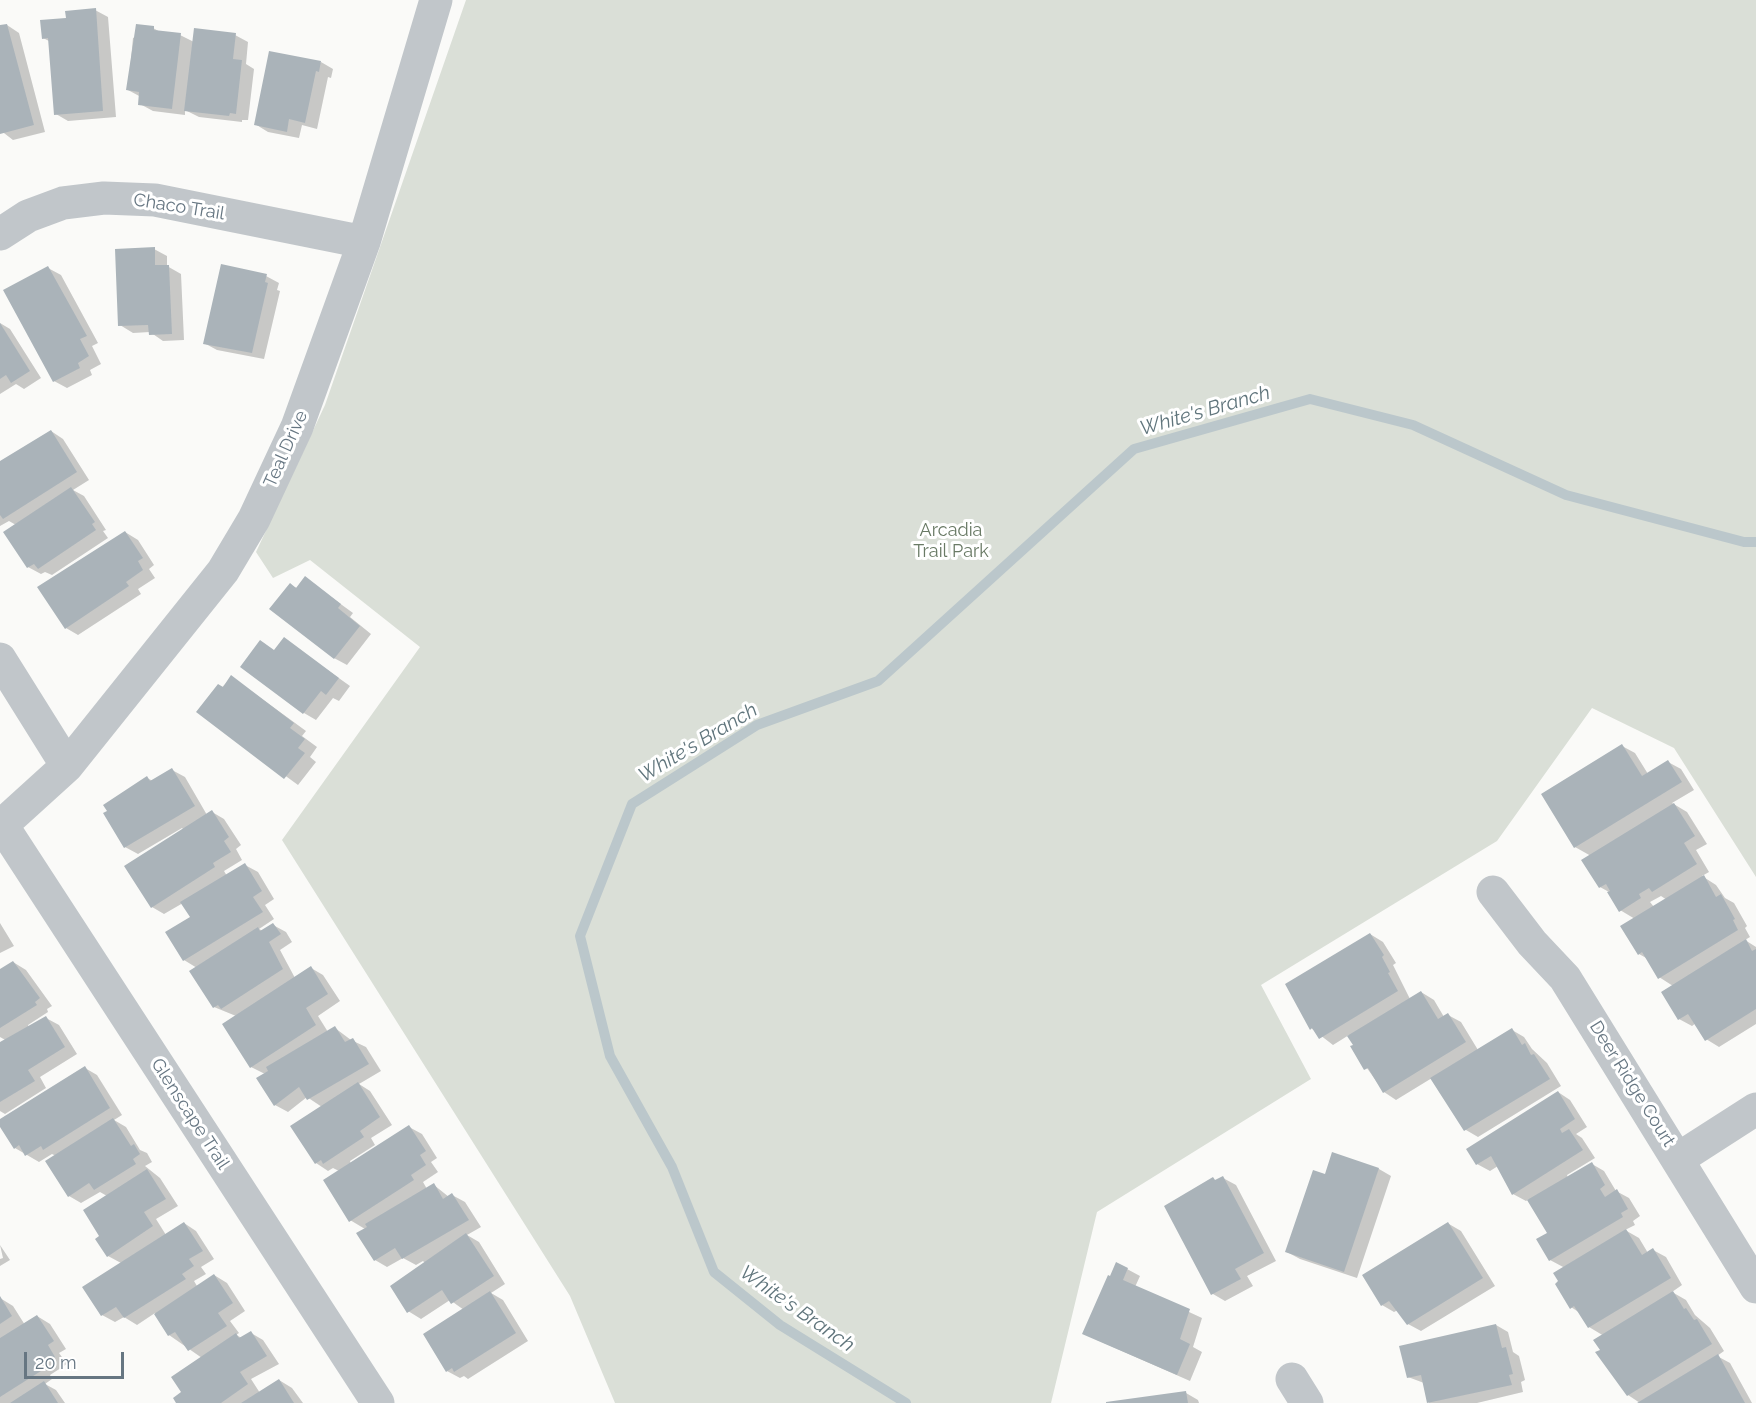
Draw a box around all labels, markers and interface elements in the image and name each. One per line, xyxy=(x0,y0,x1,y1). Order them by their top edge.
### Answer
street label: Chaco Trail xyxy=(132,189,226,225)
water label: White's Branch xyxy=(1137,381,1273,441)
street label: Teal Drive xyxy=(260,407,312,491)
park label: Arcadia Trail Park xyxy=(913,520,989,562)
water label: White's Branch xyxy=(634,698,762,788)
street label: Deer Ridge Court xyxy=(1585,1017,1679,1151)
street label: Glenscape Trail xyxy=(146,1055,234,1173)
water label: White's Branch xyxy=(735,1261,859,1357)
scale bar xyxy=(27,1340,128,1378)
text: 20 m xyxy=(35,1352,77,1373)

